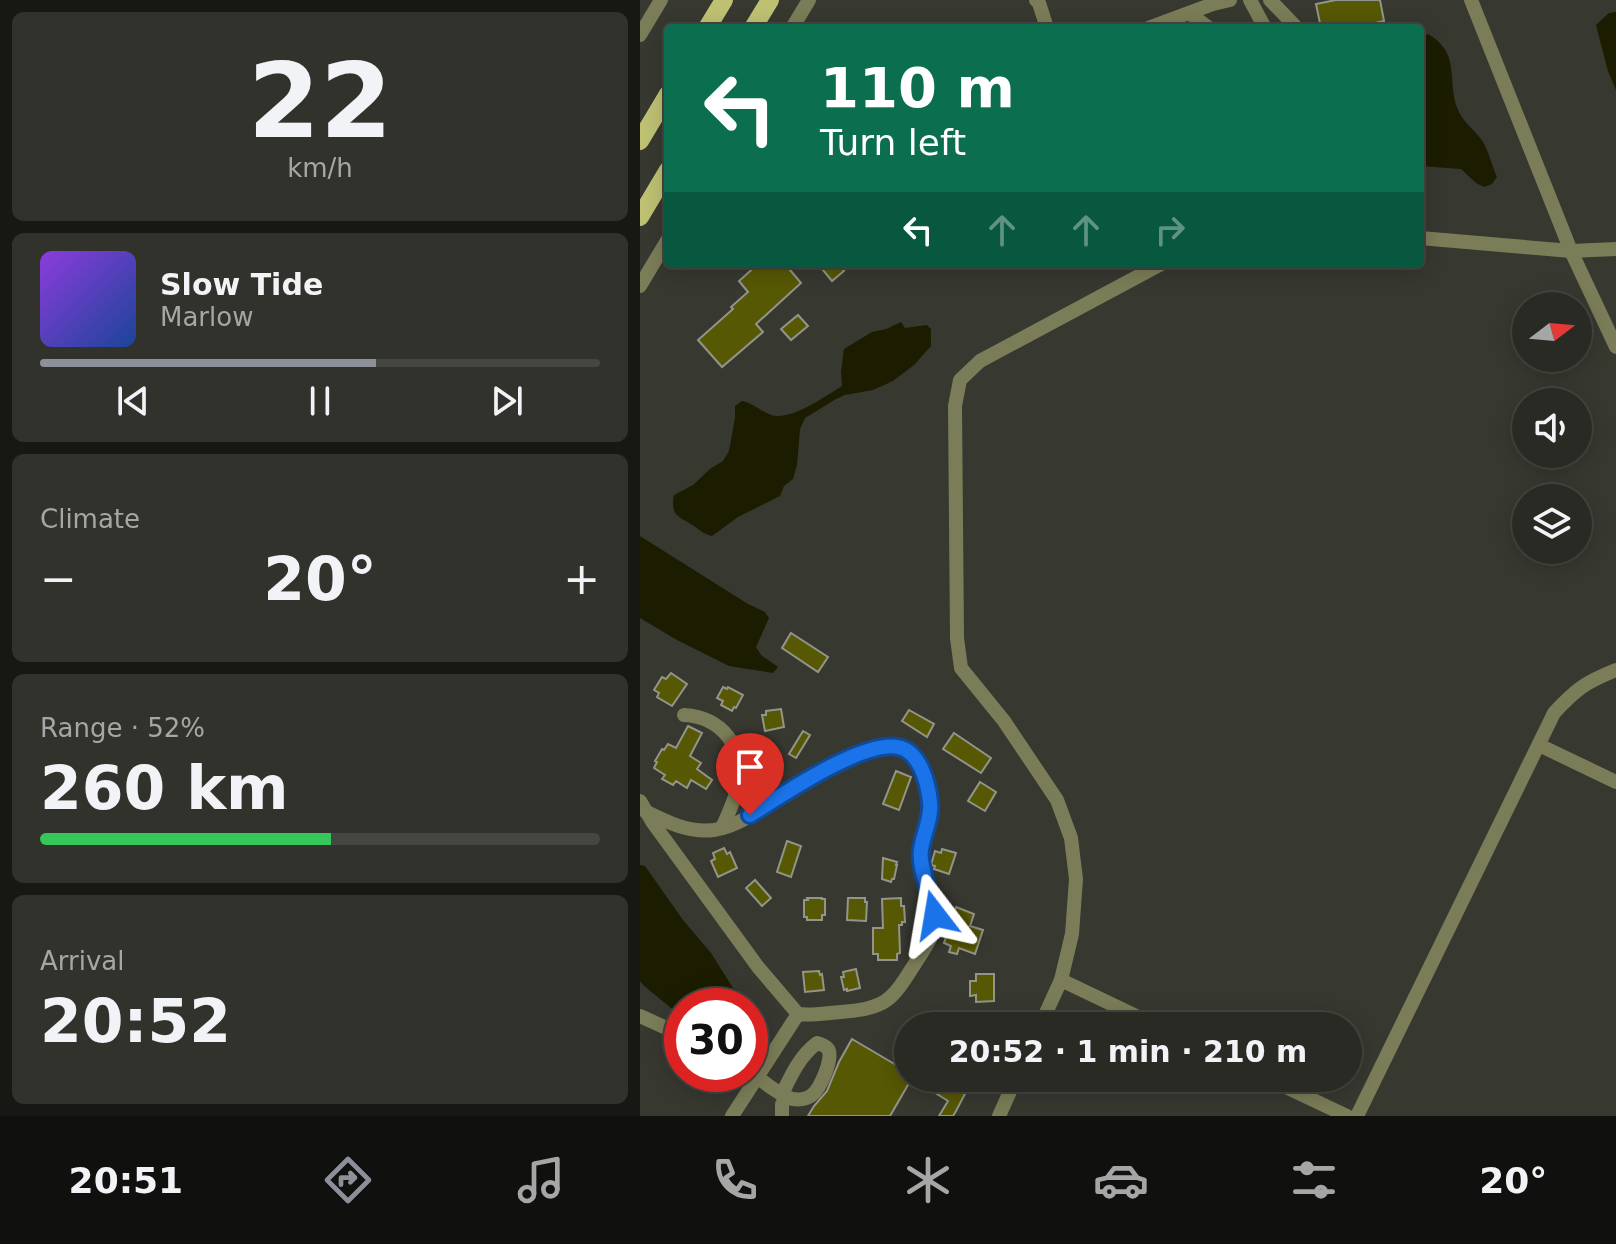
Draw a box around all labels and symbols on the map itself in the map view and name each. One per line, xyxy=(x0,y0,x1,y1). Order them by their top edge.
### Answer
north arrow xyxy=(1512,292,1592,372)
pin xyxy=(716,733,784,815)
position arrow xyxy=(893,873,977,957)
speed limit sign: 30 xyxy=(664,988,768,1092)

